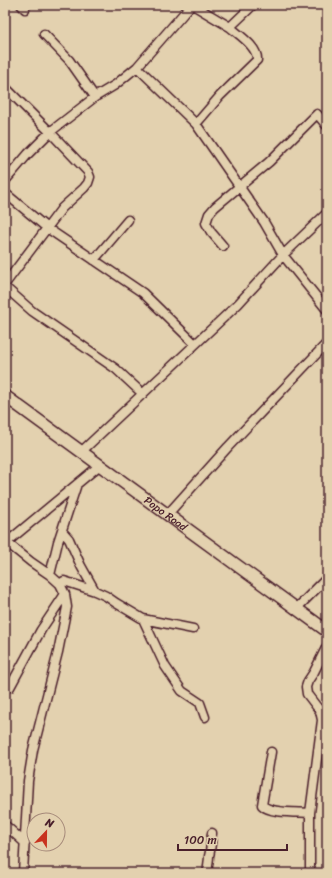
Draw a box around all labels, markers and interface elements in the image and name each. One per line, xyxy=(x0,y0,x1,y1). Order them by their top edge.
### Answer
street label: Popo Road xyxy=(140,491,193,536)
north arrow xyxy=(26,812,66,852)
text: N xyxy=(42,813,57,834)
scale bar xyxy=(178,826,287,852)
text: 100 m xyxy=(184,829,217,851)

